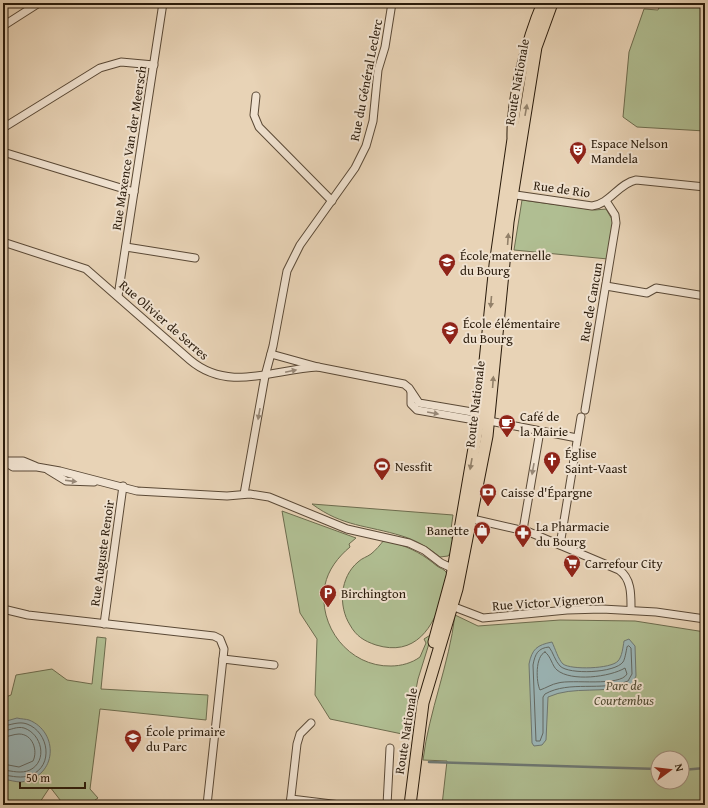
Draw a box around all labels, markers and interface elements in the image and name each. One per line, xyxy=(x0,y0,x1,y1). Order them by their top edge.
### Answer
street label: Rue du Général Leclerc xyxy=(345,17,387,143)
street label: Route Nationale xyxy=(500,37,534,127)
street label: Rue Maxence Van der Meersch xyxy=(107,64,152,232)
one-way arrow xyxy=(523,104,529,117)
place label: Espace Nelson Mandela xyxy=(591,134,669,168)
theatre icon: Espace Nelson Mandela xyxy=(568,140,588,165)
street label: Rue de Rio xyxy=(532,176,592,202)
one-way arrow xyxy=(504,233,511,245)
place label: École maternelle du Bourg xyxy=(460,246,551,280)
school or university icon: École maternelle du Bourg xyxy=(437,252,457,277)
street label: Rue de Cancun xyxy=(575,260,607,343)
street label: Rue Olivier de Serres xyxy=(115,276,213,364)
one-way arrow xyxy=(488,296,494,309)
place label: École élémentaire du Bourg xyxy=(463,314,560,348)
school or university icon: École élémentaire du Bourg xyxy=(440,320,460,345)
street label: Route Nationale xyxy=(460,359,490,449)
one-way arrow xyxy=(285,367,298,373)
one-way arrow xyxy=(489,376,496,388)
place label: Café de la Mairie xyxy=(520,407,568,441)
one-way arrow xyxy=(255,408,261,420)
one-way arrow xyxy=(427,410,439,416)
cafe icon: Café de la Mairie xyxy=(497,413,517,438)
place label: Église Saint-Vaast xyxy=(565,444,628,478)
church icon: Église Saint-Vaast xyxy=(542,450,562,475)
sports icon: Nessfit xyxy=(372,456,392,481)
place label: Nessfit xyxy=(395,457,433,476)
one-way arrow xyxy=(468,458,474,470)
one-way arrow xyxy=(530,463,536,475)
one-way arrow xyxy=(65,478,78,485)
bank icon: Caisse d'Épargne xyxy=(478,482,498,507)
place label: Caisse d'Épargne xyxy=(501,483,592,502)
street label: Rue Auguste Renoir xyxy=(85,498,119,607)
place label: La Pharmacie du Bourg xyxy=(536,517,609,551)
shop icon: Banette xyxy=(472,520,492,545)
place label: Banette xyxy=(427,521,469,540)
pharmacy icon: La Pharmacie du Bourg xyxy=(513,523,533,548)
supermarket icon: Carrefour City xyxy=(562,553,582,578)
place label: Carrefour City xyxy=(585,554,663,573)
parking icon: Birchington xyxy=(318,583,338,608)
place label: Birchington xyxy=(341,584,407,603)
street label: Rue Victor Vigneron xyxy=(491,589,605,615)
park label: Parc de Courtembus xyxy=(594,676,654,710)
street label: Route Nationale xyxy=(390,686,422,776)
place label: École primaire du Parc xyxy=(146,722,225,756)
school or university icon: École primaire du Parc xyxy=(123,728,143,753)
north arrow xyxy=(650,750,690,790)
text: N xyxy=(671,762,689,774)
scale bar xyxy=(20,764,85,790)
text: 50 m xyxy=(26,769,50,786)

